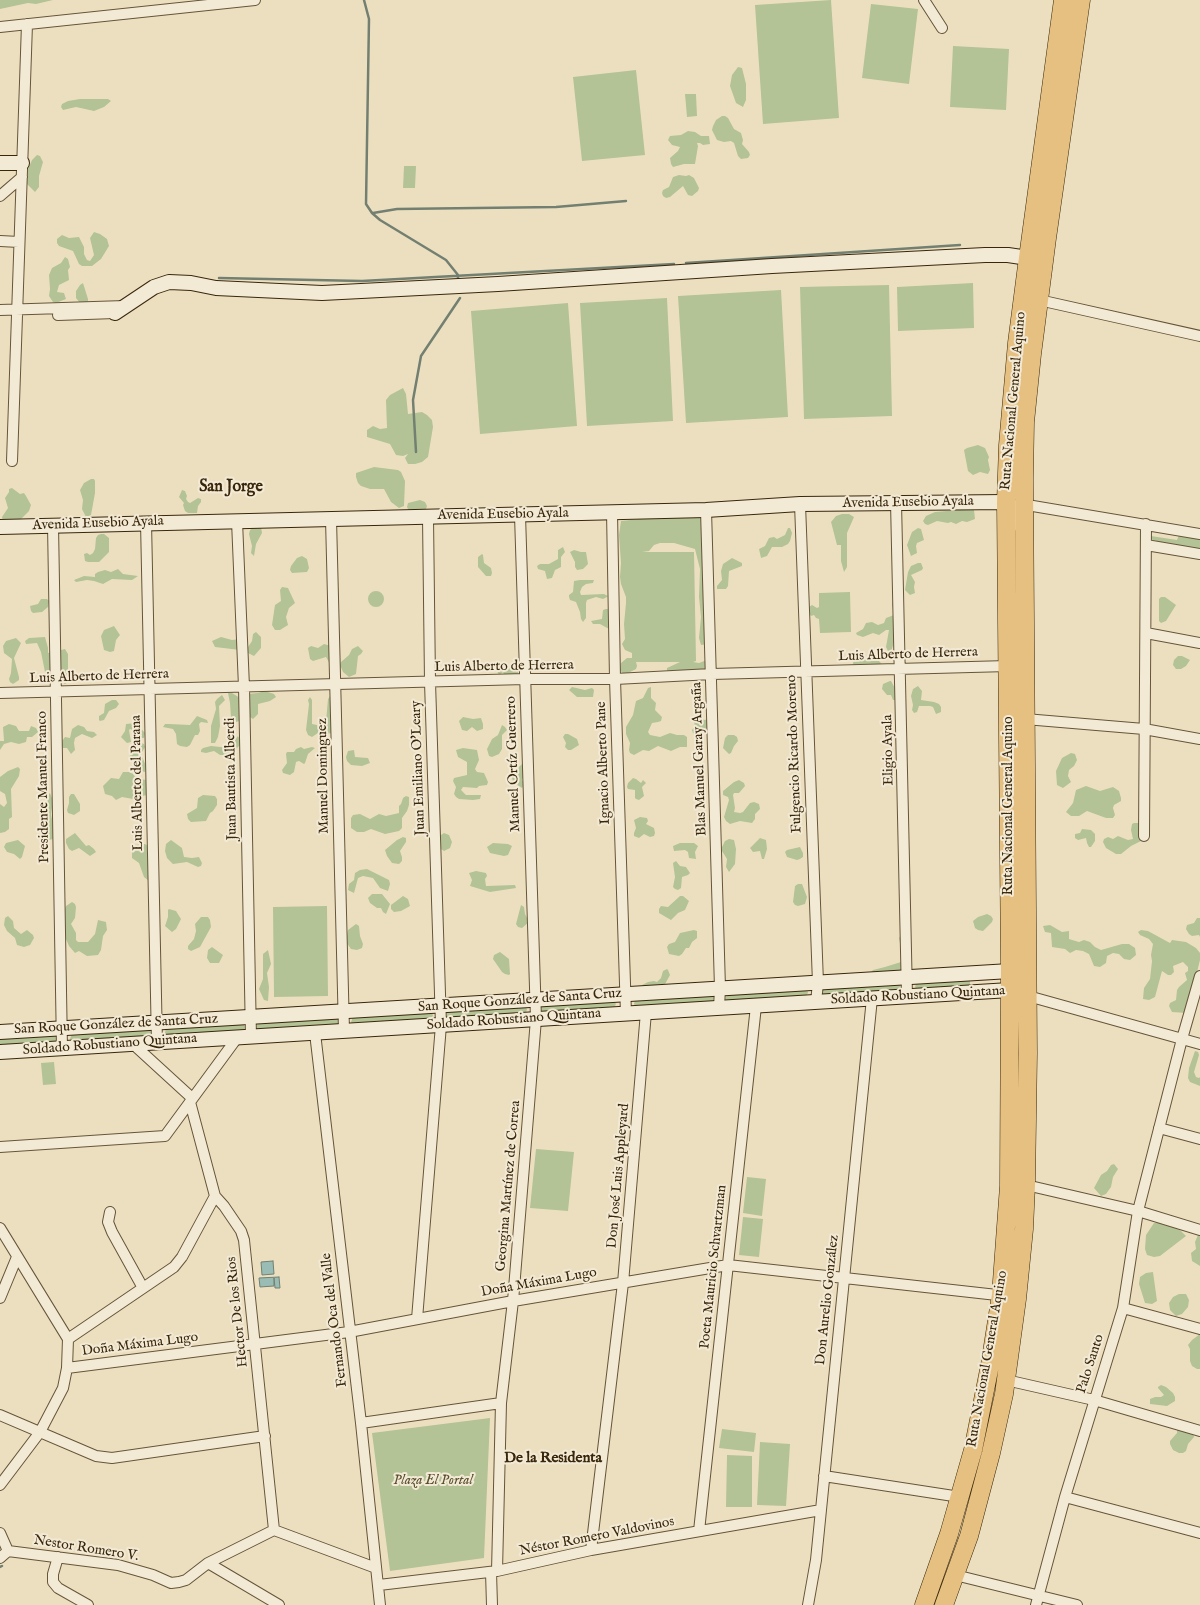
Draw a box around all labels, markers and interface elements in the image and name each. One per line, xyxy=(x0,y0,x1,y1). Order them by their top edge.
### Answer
street label: Ruta Nacional General Aquino xyxy=(998,311,1030,491)
district label: San Jorge xyxy=(199,478,263,498)
street label: Avenida Eusebio Ayala xyxy=(842,493,974,513)
street label: Avenida Eusebio Ayala xyxy=(437,505,569,525)
street label: Avenida Eusebio Ayala xyxy=(32,513,164,535)
street label: Luis Alberto de Herrera xyxy=(838,644,978,666)
street label: Luis Alberto de Herrera xyxy=(434,657,574,677)
street label: Luis Alberto de Herrera xyxy=(29,666,169,688)
street label: Fulgencio Ricardo Moreno xyxy=(784,675,806,833)
street label: Blas Manuel Garay Argaña xyxy=(689,682,711,836)
street label: Manuel Ortíz Guerrero xyxy=(503,696,525,832)
street label: Juan Emiliano O'Leary xyxy=(408,700,430,836)
street label: Ignacio Alberto Pane xyxy=(593,701,615,825)
street label: Presidente Manuel Franco xyxy=(34,711,54,863)
street label: Eligio Ayala xyxy=(880,714,898,786)
street label: Luis Alberto del Parana xyxy=(128,715,148,851)
street label: Ruta Nacional General Aquino xyxy=(1001,716,1017,896)
street label: Juan Bautista Alberdi xyxy=(223,718,241,840)
street label: Manuel Dominguez xyxy=(315,718,333,834)
street label: Soldado Robustiano Quintana xyxy=(830,983,1006,1009)
street label: San Roque González de Santa Cruz xyxy=(418,985,622,1017)
street label: Soldado Robustiano Quintana xyxy=(426,1006,602,1034)
street label: San Roque González de Santa Cruz xyxy=(14,1011,218,1039)
street label: Soldado Robustiano Quintana xyxy=(22,1031,198,1059)
street label: Georgina Martínez de Correa xyxy=(493,1100,525,1272)
street label: Don José Luis Appleyard xyxy=(604,1103,634,1249)
street label: Poeta Mauricio Schvartzman xyxy=(697,1184,731,1350)
street label: Don Aurelio González xyxy=(813,1234,843,1366)
street label: Fernando Oca del Valle xyxy=(318,1252,352,1388)
street label: Hector De los Rios xyxy=(224,1256,252,1368)
street label: Doña Máxima Lugo xyxy=(480,1265,598,1301)
street label: Ruta Nacional General Aquino xyxy=(964,1269,1012,1449)
street label: Doña Máxima Lugo xyxy=(81,1330,199,1360)
street label: Palo Santo xyxy=(1074,1332,1108,1396)
district label: De la Residenta xyxy=(504,1450,602,1468)
park label: Plaza El Portal xyxy=(393,1473,473,1489)
street label: Néstor Romero Valdovinos xyxy=(518,1514,676,1560)
street label: Nestor Romero V. xyxy=(32,1532,140,1566)

